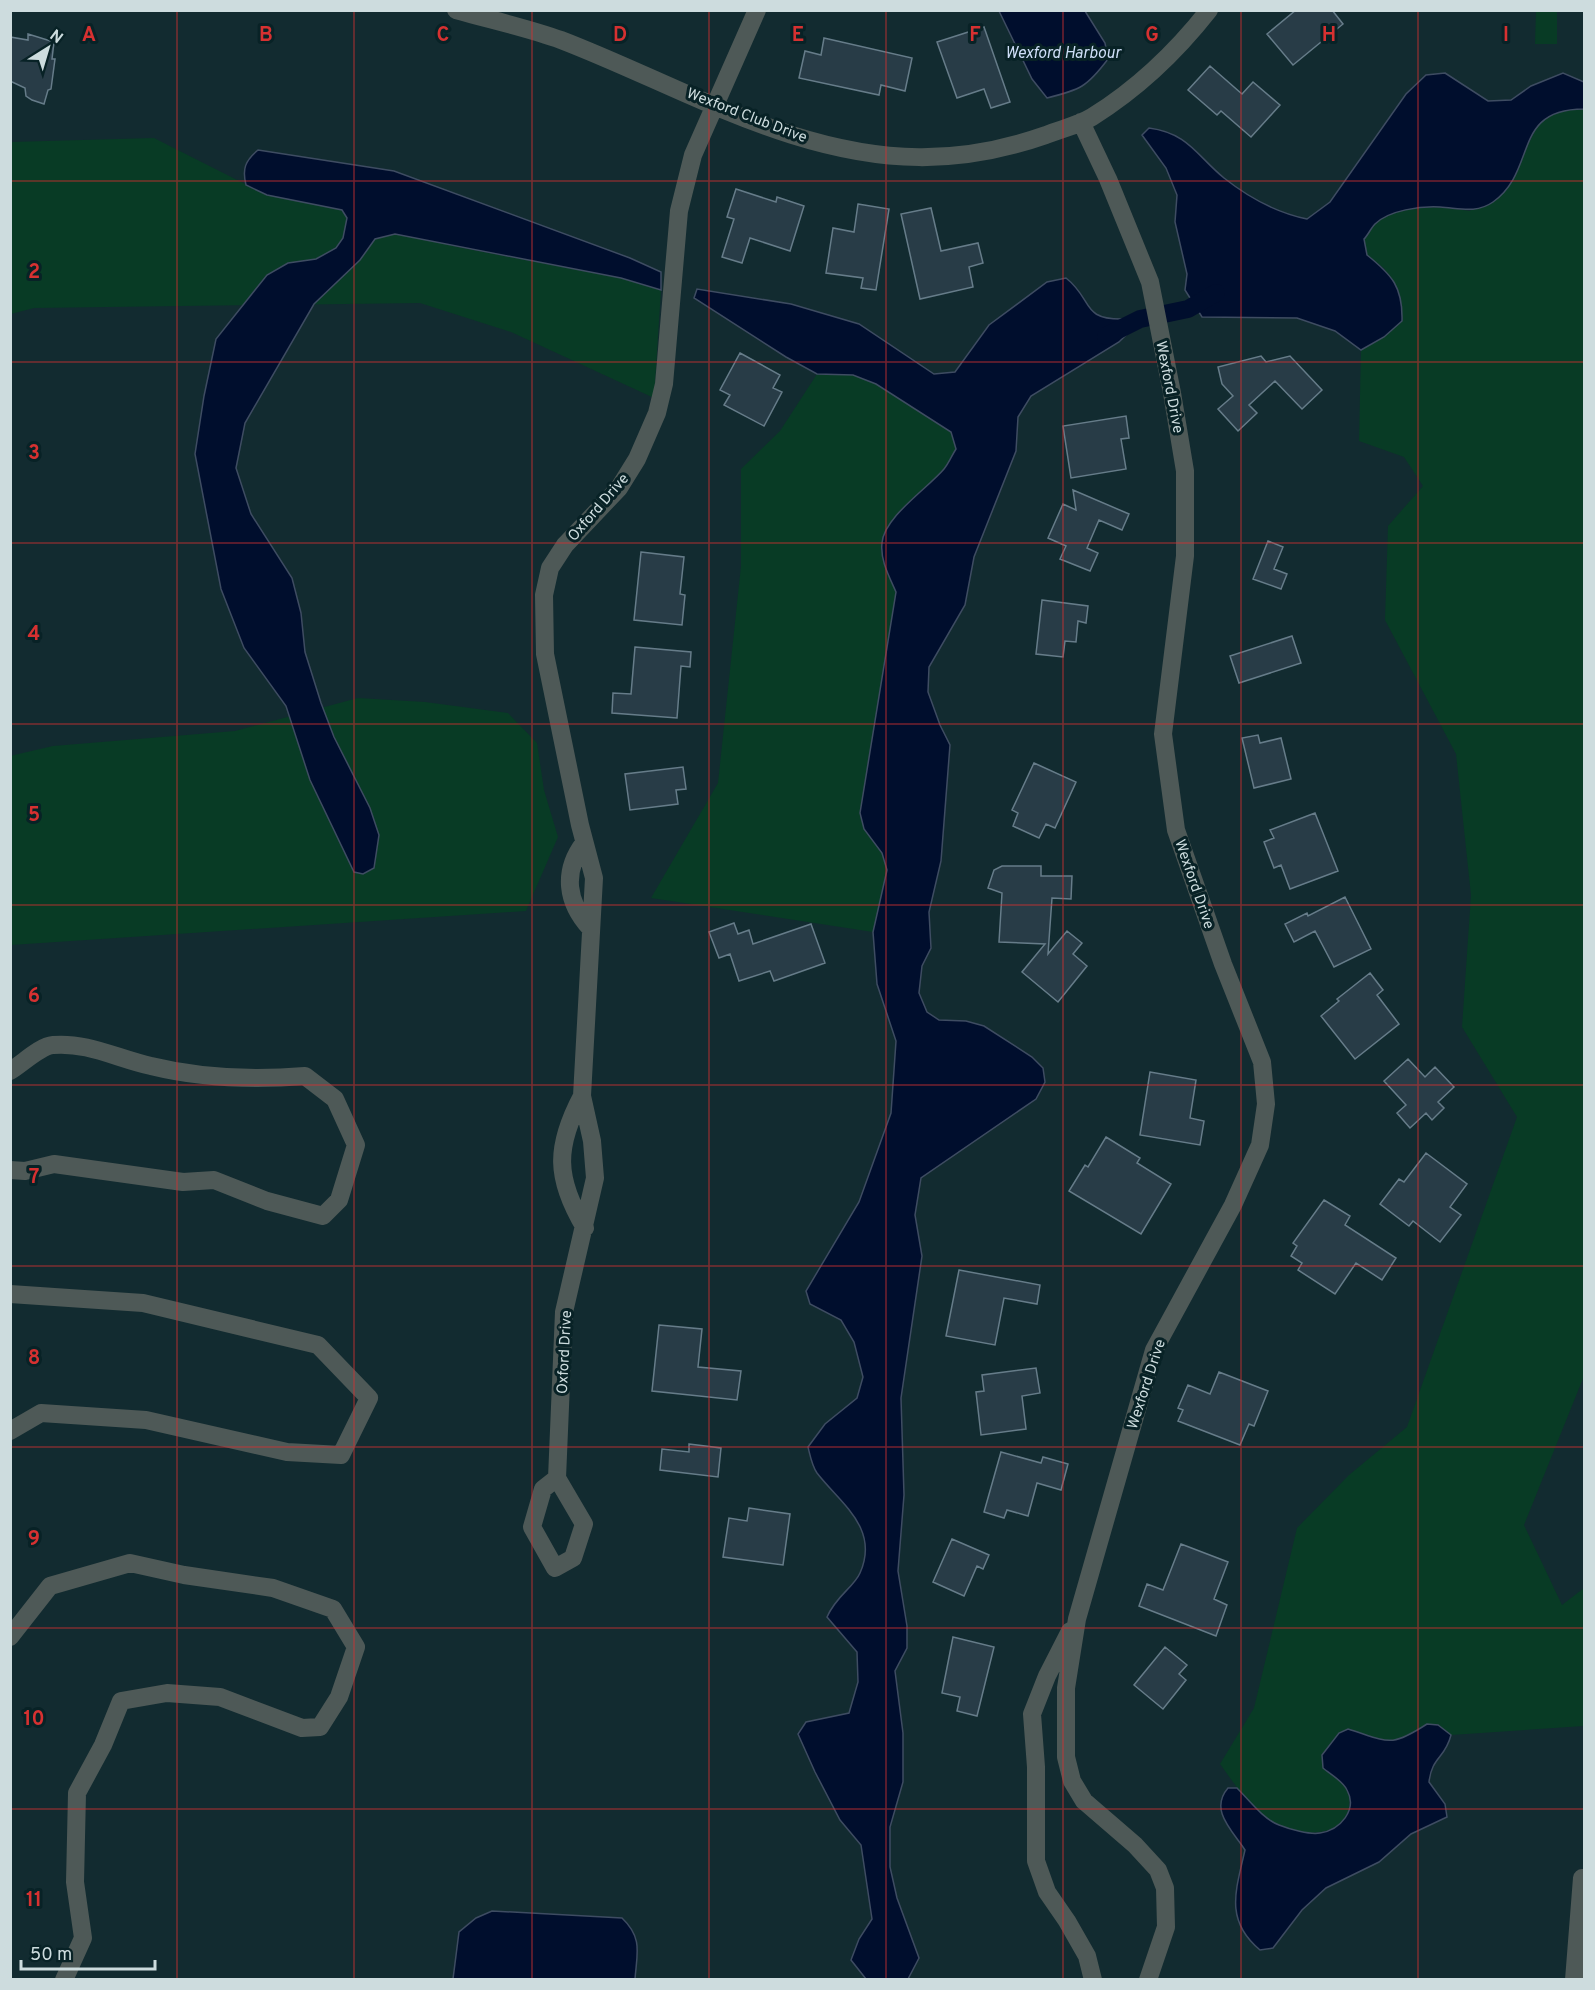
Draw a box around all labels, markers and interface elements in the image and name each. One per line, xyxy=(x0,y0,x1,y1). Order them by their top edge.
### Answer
north arrow xyxy=(18,18,78,78)
text: A xyxy=(82,23,96,49)
text: B xyxy=(259,23,273,49)
text: C xyxy=(437,23,449,49)
text: D xyxy=(613,23,627,49)
text: E xyxy=(792,23,804,49)
text: F xyxy=(969,23,981,49)
text: G xyxy=(1145,23,1159,49)
text: H xyxy=(1322,23,1336,49)
text: I xyxy=(1503,23,1509,49)
text: N xyxy=(45,26,66,49)
water label: Wexford Harbour xyxy=(1005,44,1123,64)
street label: Wexford Club Drive xyxy=(684,85,809,148)
text: 2 xyxy=(28,260,40,286)
street label: Wexford Drive xyxy=(1150,340,1187,435)
text: 3 xyxy=(28,441,40,467)
street label: Oxford Drive xyxy=(564,470,634,546)
text: 4 xyxy=(28,622,40,648)
text: 5 xyxy=(28,803,40,829)
street label: Wexford Drive xyxy=(1169,837,1218,932)
text: 6 xyxy=(28,984,40,1010)
text: 7 xyxy=(29,1165,39,1191)
street label: Oxford Drive xyxy=(554,1310,577,1395)
street label: Wexford Drive xyxy=(1124,1337,1171,1432)
text: 8 xyxy=(28,1346,40,1372)
text: 9 xyxy=(28,1527,40,1553)
text: 10 xyxy=(23,1707,45,1733)
text: 11 xyxy=(26,1888,42,1914)
scale bar xyxy=(21,1933,154,1971)
text: 50 m xyxy=(30,1944,72,1967)

